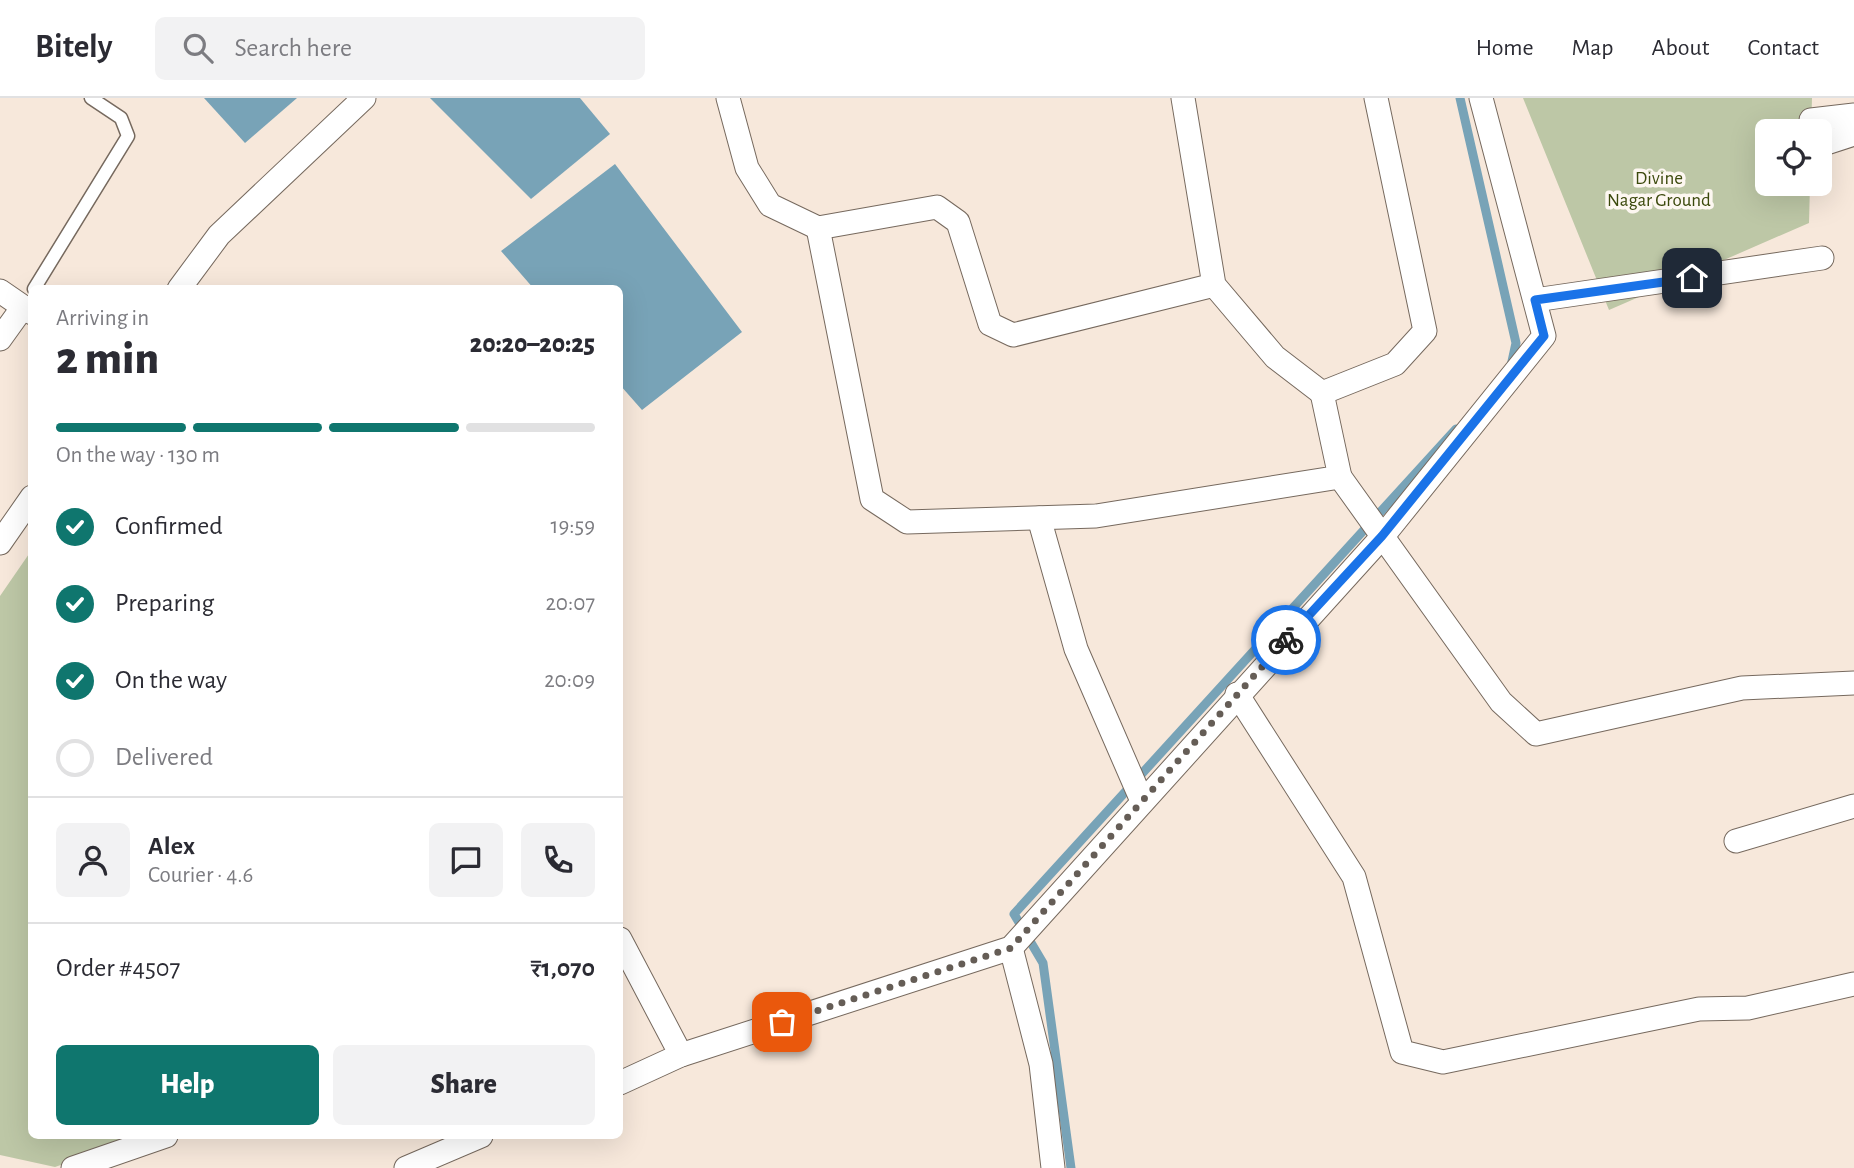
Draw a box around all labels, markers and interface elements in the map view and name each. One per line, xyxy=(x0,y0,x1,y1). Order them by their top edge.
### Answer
search box xyxy=(155,17,645,80)
icon: search xyxy=(179,29,217,67)
text: Bitely xyxy=(35,31,113,64)
text: Search here xyxy=(235,35,352,61)
text: Home xyxy=(1476,36,1534,60)
text: Map xyxy=(1572,36,1614,60)
text: About xyxy=(1652,36,1709,60)
text: Contact xyxy=(1747,36,1819,60)
map controls xyxy=(1755,119,1832,196)
button: locate xyxy=(1755,119,1832,196)
park label: Divine Nagar Ground xyxy=(1607,169,1711,210)
pin xyxy=(1662,248,1722,308)
icon: home xyxy=(1673,259,1711,297)
text: Arriving in xyxy=(56,307,149,330)
text: 20:20–20:25 xyxy=(470,331,595,357)
text: 2 min xyxy=(56,336,159,382)
text: On the way · 130 m xyxy=(56,444,220,467)
icon: check xyxy=(56,508,94,546)
text: Confirmed xyxy=(115,513,223,539)
text: 19:59 xyxy=(551,515,595,538)
icon: check xyxy=(56,585,94,623)
text: Preparing xyxy=(115,590,214,616)
text: 20:07 xyxy=(545,592,595,615)
courier xyxy=(1251,605,1321,675)
icon: bike xyxy=(1267,621,1305,659)
icon: check xyxy=(56,662,94,700)
text: On the way xyxy=(115,667,227,693)
text: 20:09 xyxy=(544,669,595,692)
text: Delivered xyxy=(115,744,213,770)
button: person xyxy=(56,823,130,897)
button: chat xyxy=(429,823,503,897)
button: phone xyxy=(521,823,595,897)
text: Alex xyxy=(148,833,195,859)
text: Courier · 4.6 xyxy=(148,864,253,887)
text: Order #4507 xyxy=(56,955,180,981)
text: ₹1,070 xyxy=(530,955,595,981)
pin xyxy=(752,992,812,1052)
icon: bag xyxy=(763,1003,801,1041)
button: Help xyxy=(56,1045,319,1125)
button: Share xyxy=(333,1045,595,1125)

